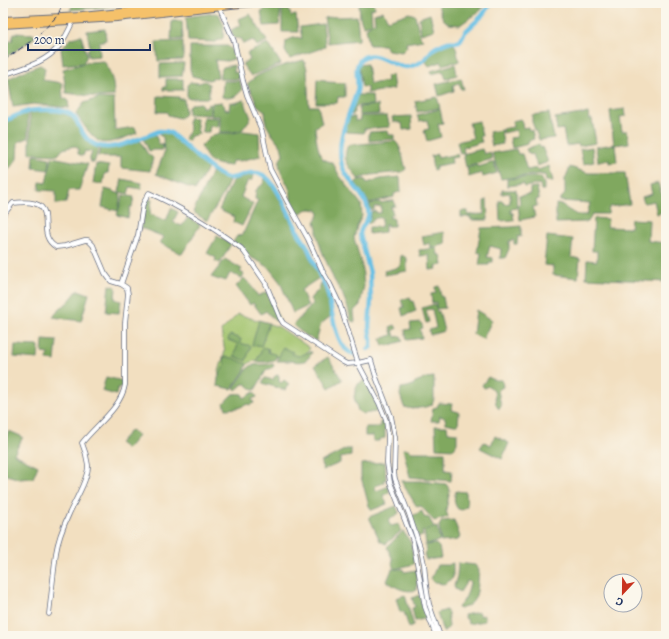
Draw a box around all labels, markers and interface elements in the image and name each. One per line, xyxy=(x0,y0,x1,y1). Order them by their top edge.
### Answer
scale bar xyxy=(28,26,150,52)
text: 200 m xyxy=(34,32,65,48)
north arrow xyxy=(603,573,643,613)
text: С xyxy=(613,594,625,610)

